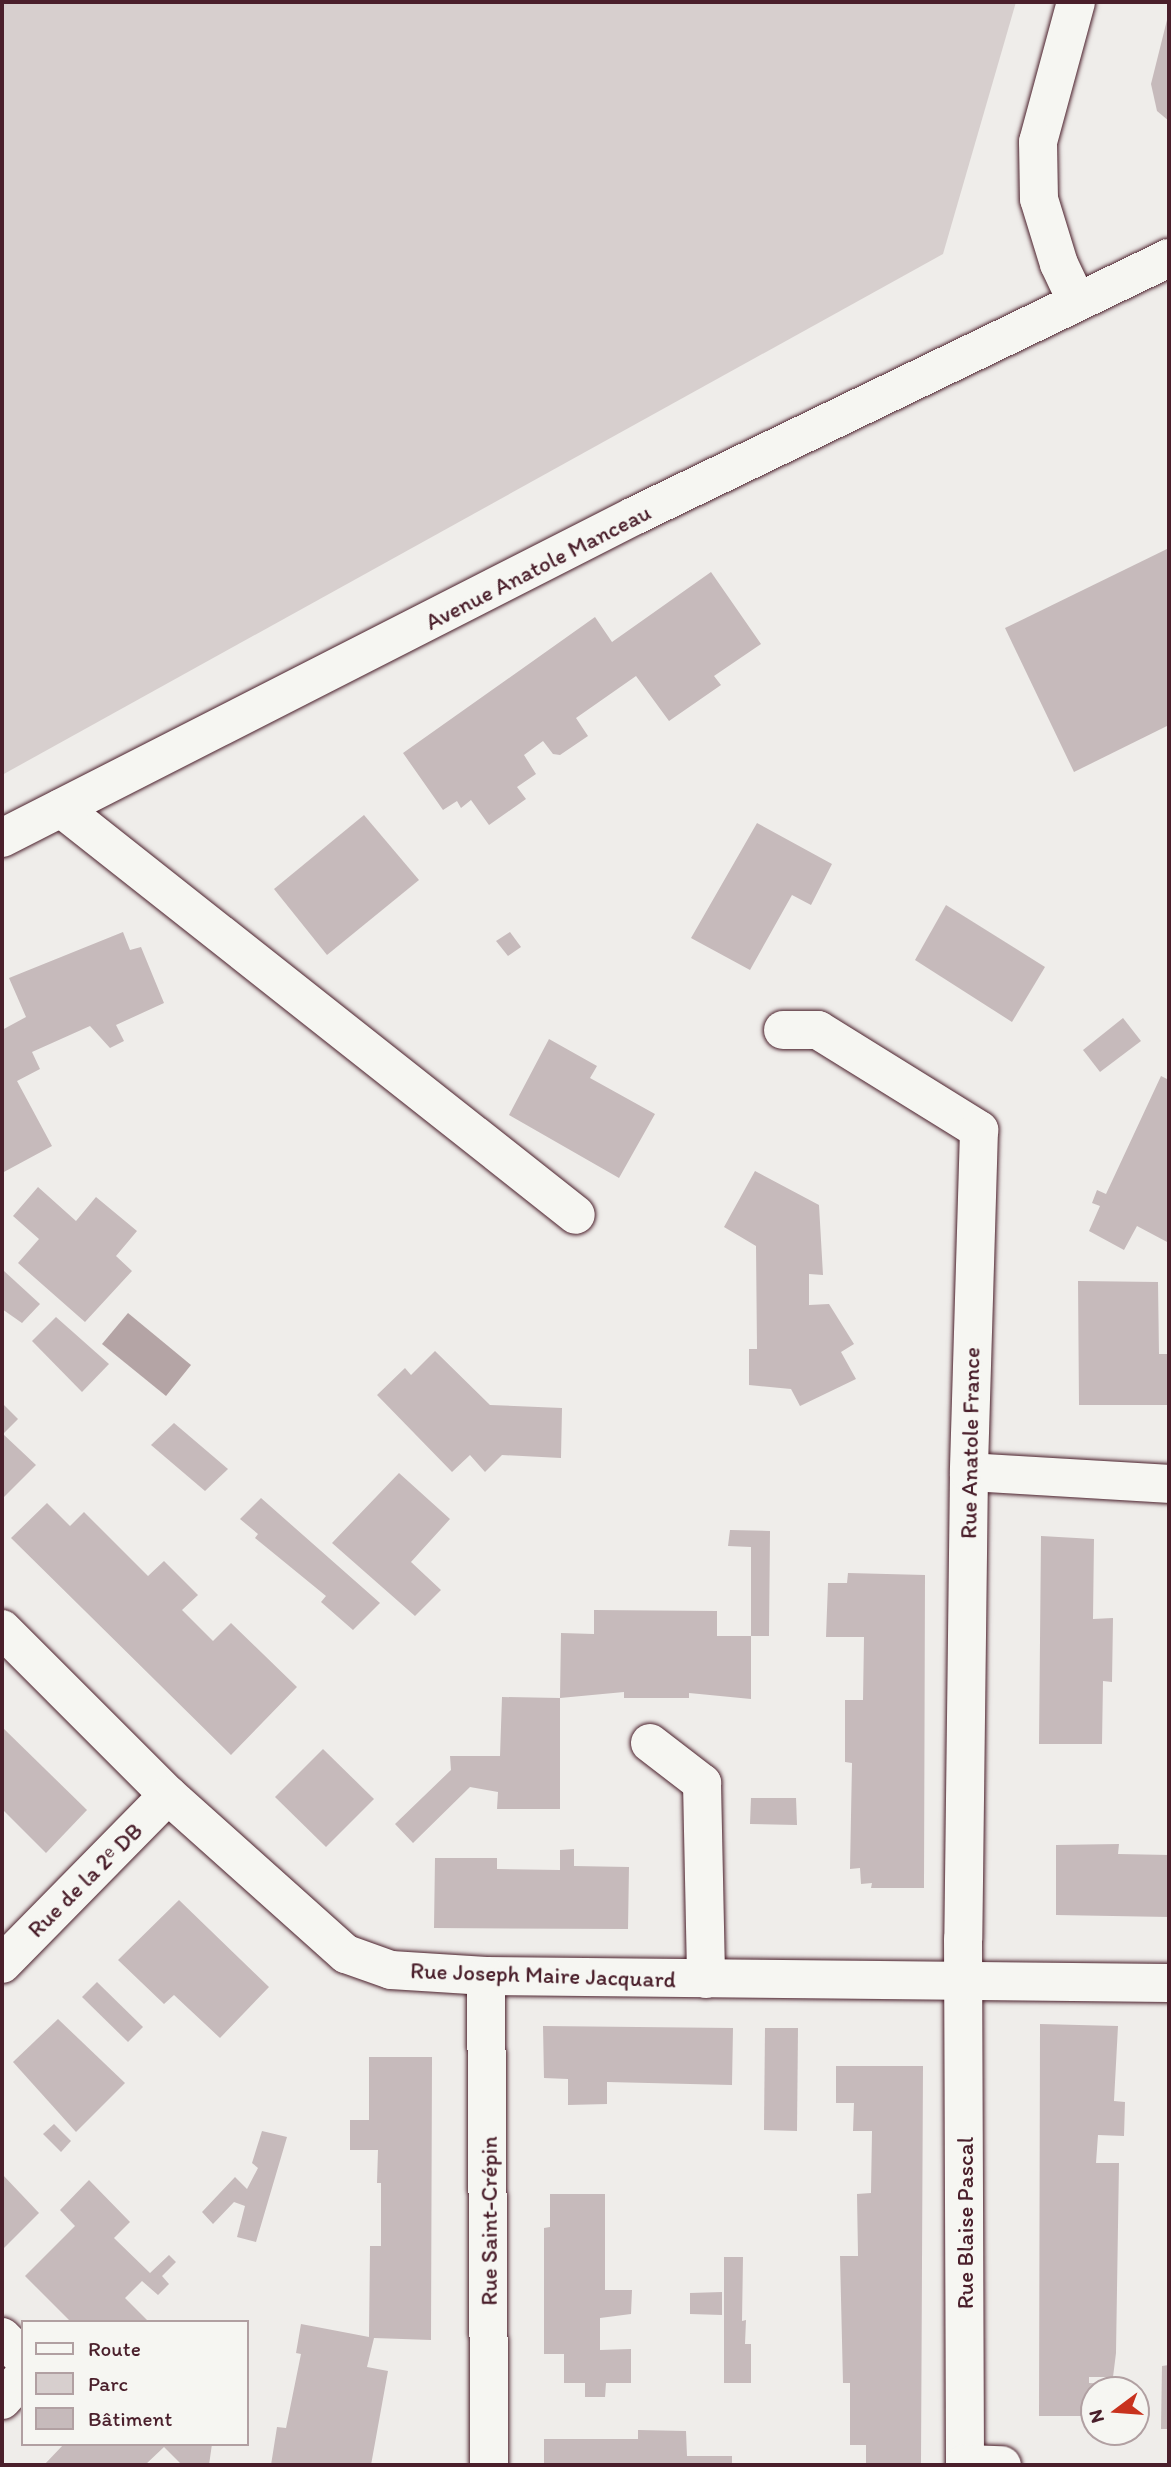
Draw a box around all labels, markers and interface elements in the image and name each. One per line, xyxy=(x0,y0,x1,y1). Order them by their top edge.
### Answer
street label: Avenue Anatole Manceau xyxy=(421,498,655,636)
street label: Rue Anatole France xyxy=(955,1347,985,1539)
street label: Rue de la 2ᵉ DB xyxy=(22,1817,148,1943)
street label: Rue Joseph Maire Jacquard xyxy=(409,1957,677,1993)
street label: Rue Saint-Crépin xyxy=(475,2136,503,2306)
street label: Rue Blaise Pascal xyxy=(951,2137,979,2309)
legend xyxy=(21,2320,248,2446)
text: Route xyxy=(88,2336,141,2361)
text: Parc xyxy=(88,2371,128,2396)
north arrow xyxy=(1080,2376,1150,2446)
text: Bâtiment xyxy=(88,2406,172,2431)
text: N xyxy=(1083,2407,1109,2426)

